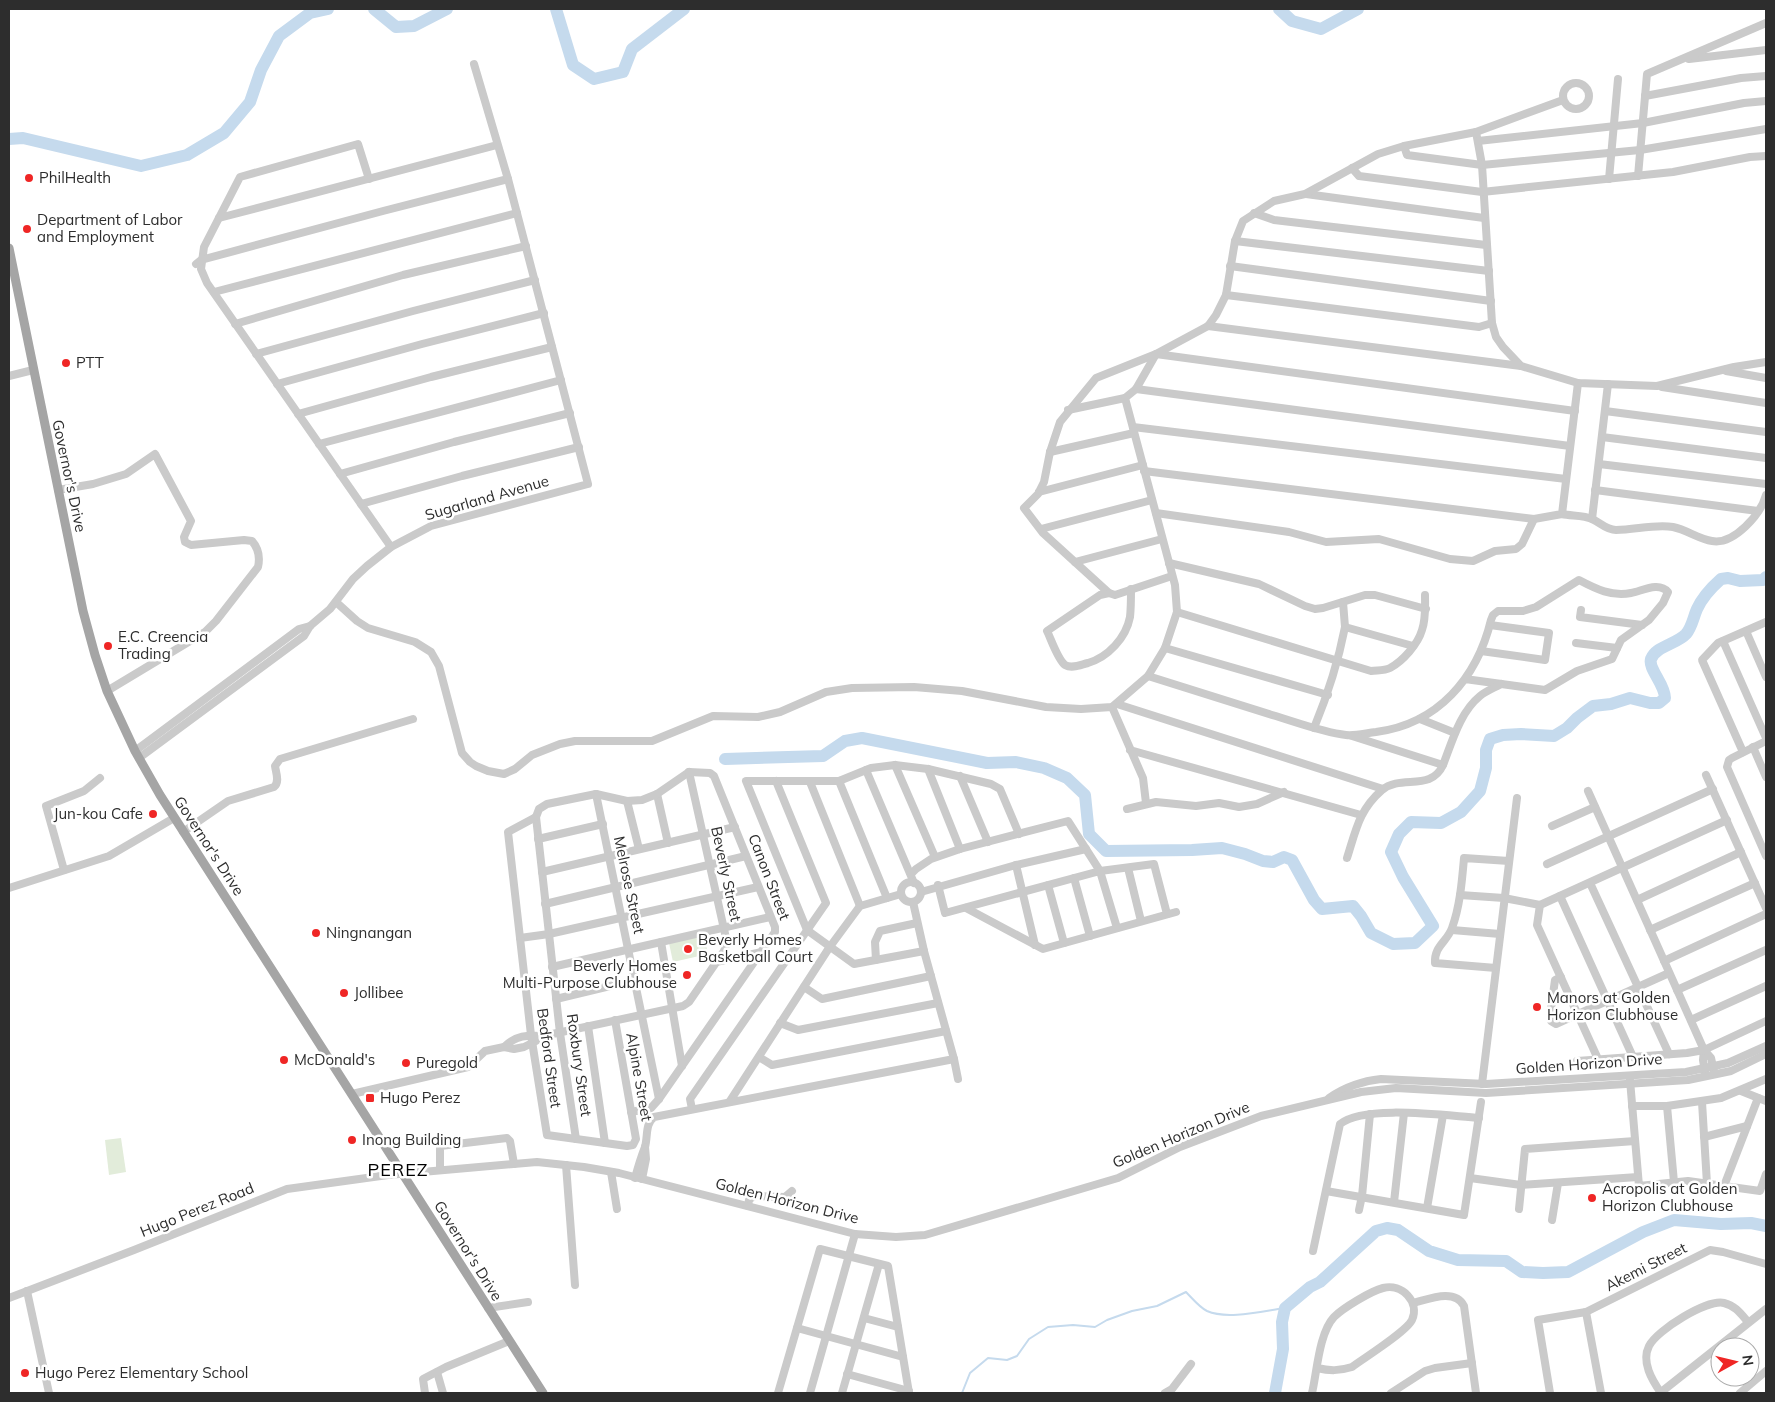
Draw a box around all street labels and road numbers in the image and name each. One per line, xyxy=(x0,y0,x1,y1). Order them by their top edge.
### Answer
street label: Governor's Drive xyxy=(48,418,91,534)
street label: Sugarland Avenue xyxy=(423,471,551,524)
street label: Governor's Drive xyxy=(170,793,249,899)
street label: Beverly Street xyxy=(707,825,746,923)
street label: Canon Street xyxy=(744,831,795,922)
street label: Melrose Street xyxy=(610,834,649,936)
street label: Bedford Street xyxy=(533,1007,566,1109)
street label: Roxbury Street xyxy=(563,1012,596,1118)
street label: Alpine Street xyxy=(622,1031,657,1123)
street label: Golden Horizon Drive xyxy=(1515,1049,1663,1078)
street label: Golden Horizon Drive xyxy=(1109,1097,1252,1172)
street label: Golden Horizon Drive xyxy=(713,1173,861,1228)
street label: Hugo Perez Road xyxy=(137,1178,257,1241)
street label: Governor's Drive xyxy=(430,1197,507,1304)
street label: Akemi Street xyxy=(1602,1238,1690,1295)

